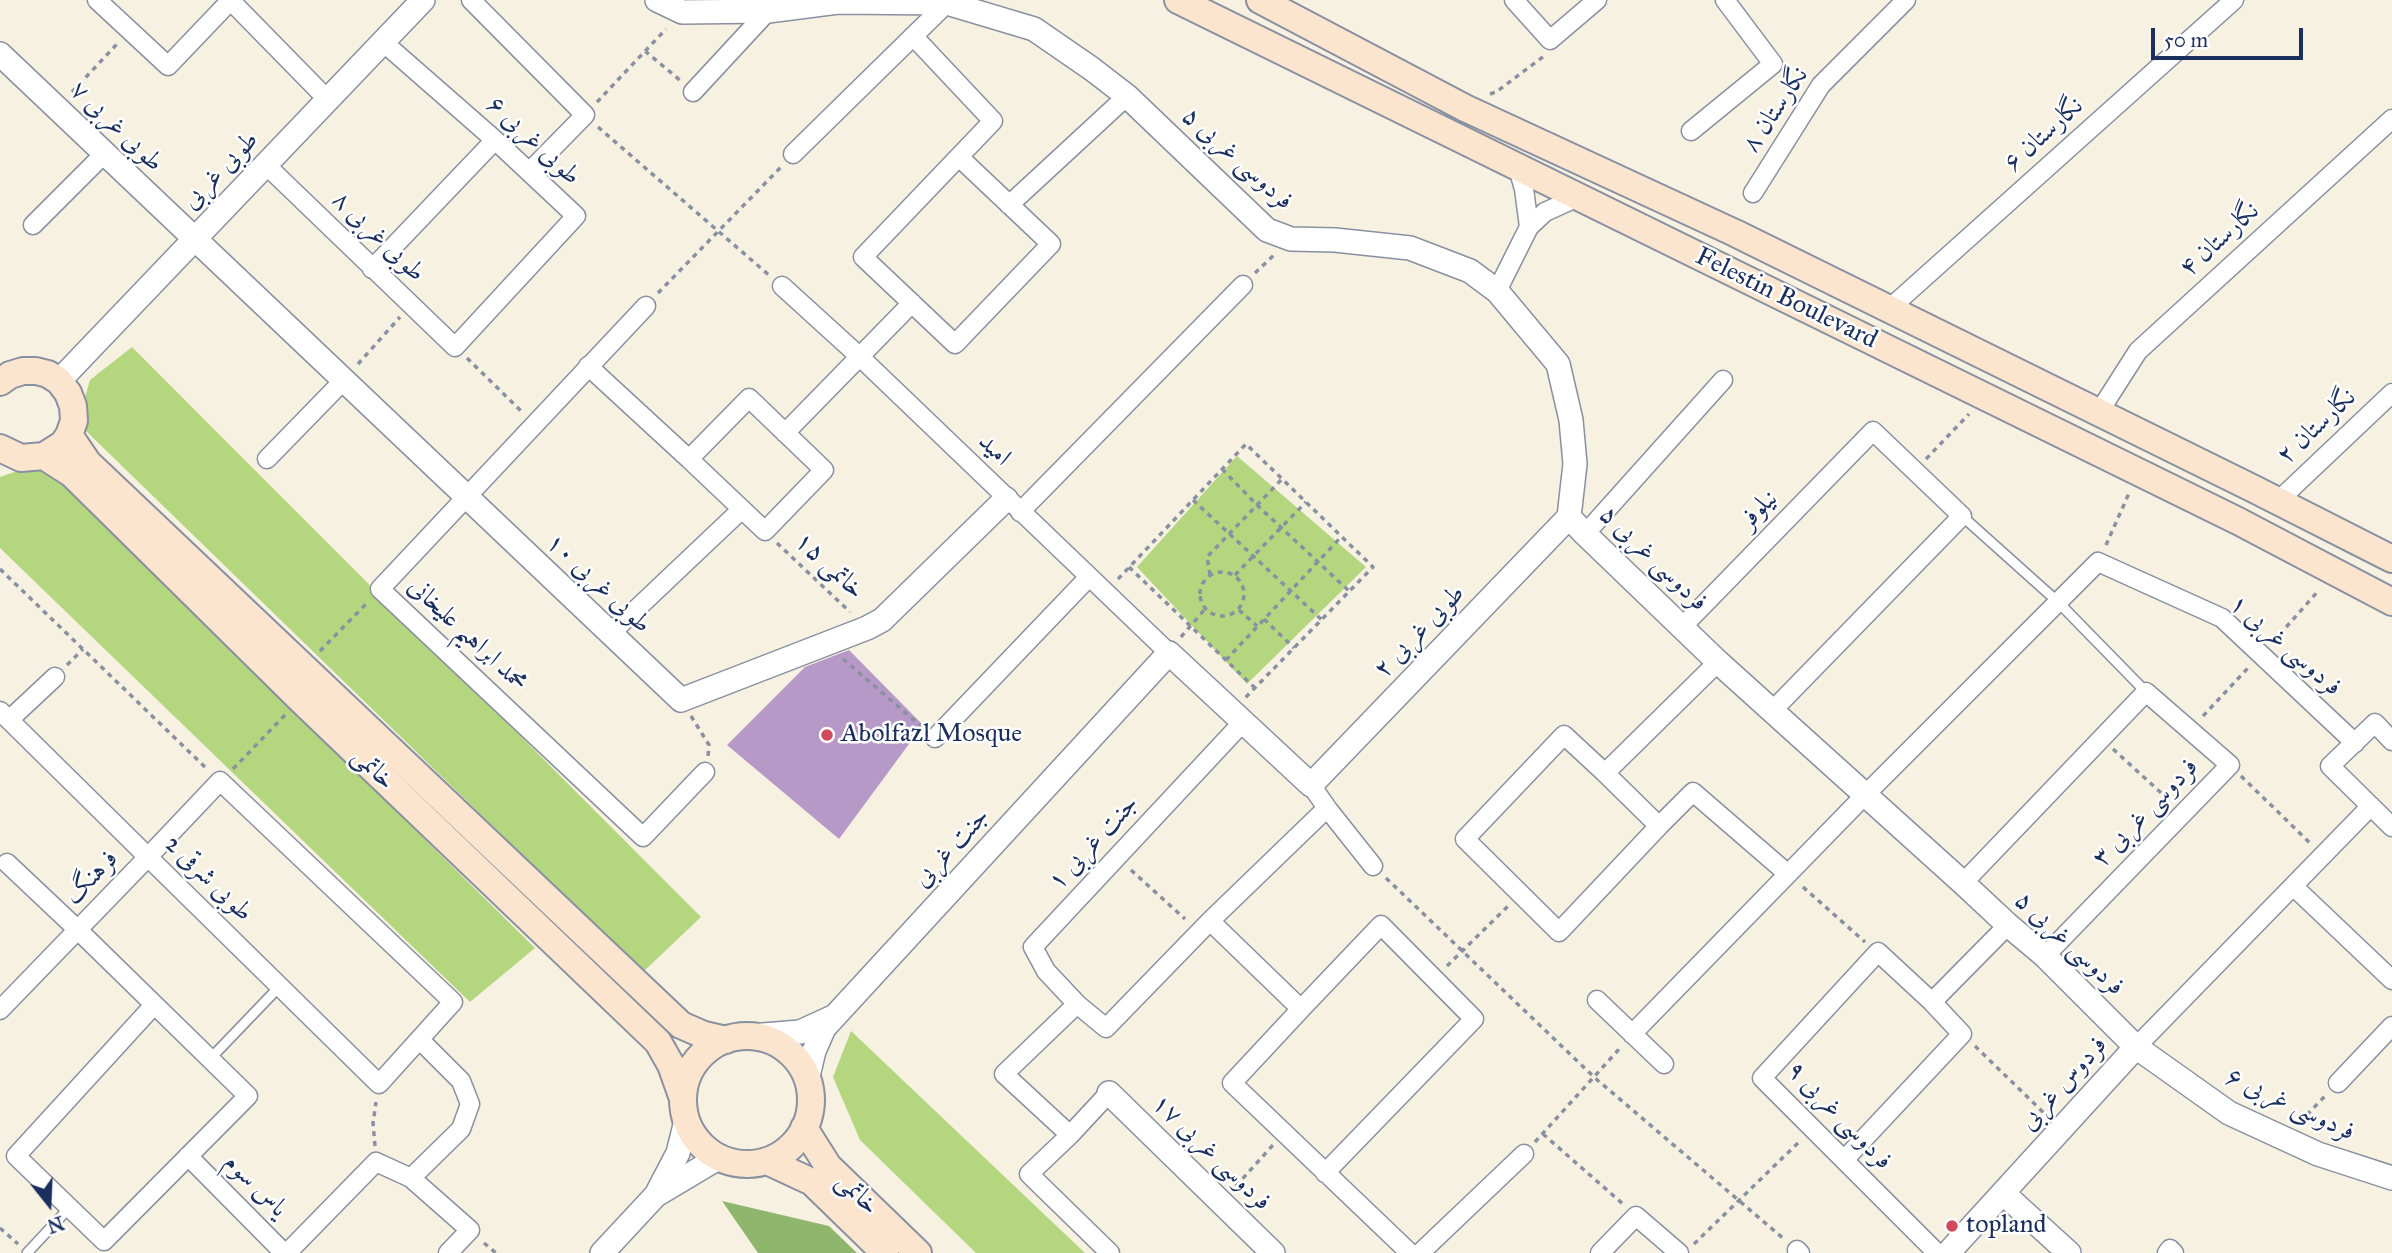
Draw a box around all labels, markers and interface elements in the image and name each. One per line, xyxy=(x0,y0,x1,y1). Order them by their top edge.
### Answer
scale bar xyxy=(2154,14,2306,58)
text: 50 m xyxy=(2164,27,2208,53)
street label: نگارستان ۸ xyxy=(1736,61,1816,159)
street label: طوبی غربی ۷ xyxy=(63,75,169,179)
street label: طوبی غربی ۶ xyxy=(479,90,587,192)
street label: نگارستان ۶ xyxy=(1998,91,2090,179)
street label: فردوسی غربی ۵ xyxy=(1175,101,1299,217)
street label: طوبی غربی xyxy=(176,125,266,217)
street label: طوبی غربی ۸ xyxy=(325,185,431,289)
street label: نگارستان ۴ xyxy=(2174,196,2266,284)
street label: Felestin Boulevard xyxy=(1690,241,1882,357)
street label: نگارستان ۲ xyxy=(2271,383,2363,471)
street label: امید xyxy=(971,427,1017,473)
street label: نیلوفر xyxy=(1733,484,1785,536)
street label: فردوسی غربی ۵ xyxy=(1592,499,1714,619)
street label: خاتمی ۱۵ xyxy=(788,526,870,606)
street label: طوبی غربی ۱۰ xyxy=(539,527,657,641)
street label: محمد ابراهیم علیخانی xyxy=(400,571,534,699)
street label: طوبی غربی ۲ xyxy=(1368,579,1472,685)
street label: فردوسی غربی ۱ xyxy=(2222,589,2348,703)
place label: Abolfazl Mosque xyxy=(841,719,1022,751)
marker: Abolfazl Mosque xyxy=(819,727,835,743)
street label: خاتمی xyxy=(345,741,401,797)
street label: فردوسی غربی ۳ xyxy=(2086,752,2206,874)
street label: جنت غربی ۱ xyxy=(1042,789,1146,897)
street label: جنت غربی xyxy=(907,802,997,894)
street label: طوبی شرقی 2 xyxy=(157,829,259,929)
street label: فرهنگ xyxy=(59,844,125,912)
street label: فردوسی غربی ۵ xyxy=(2007,885,2131,1003)
street label: فردوس غربی xyxy=(2014,1030,2114,1138)
street label: فردوسی غربی ۹ xyxy=(1779,1055,1899,1177)
street label: فردوسی غربی ۶ xyxy=(2220,1061,2360,1149)
street label: فردوسی غربی ۱۷ xyxy=(1145,1088,1277,1218)
street label: یاس سوم xyxy=(216,1147,294,1225)
street label: خاتمی xyxy=(829,1166,885,1222)
north arrow xyxy=(14,1169,84,1239)
place label: topland xyxy=(1966,1210,2047,1242)
text: N xyxy=(44,1211,67,1238)
marker: topland xyxy=(1944,1218,1960,1234)

